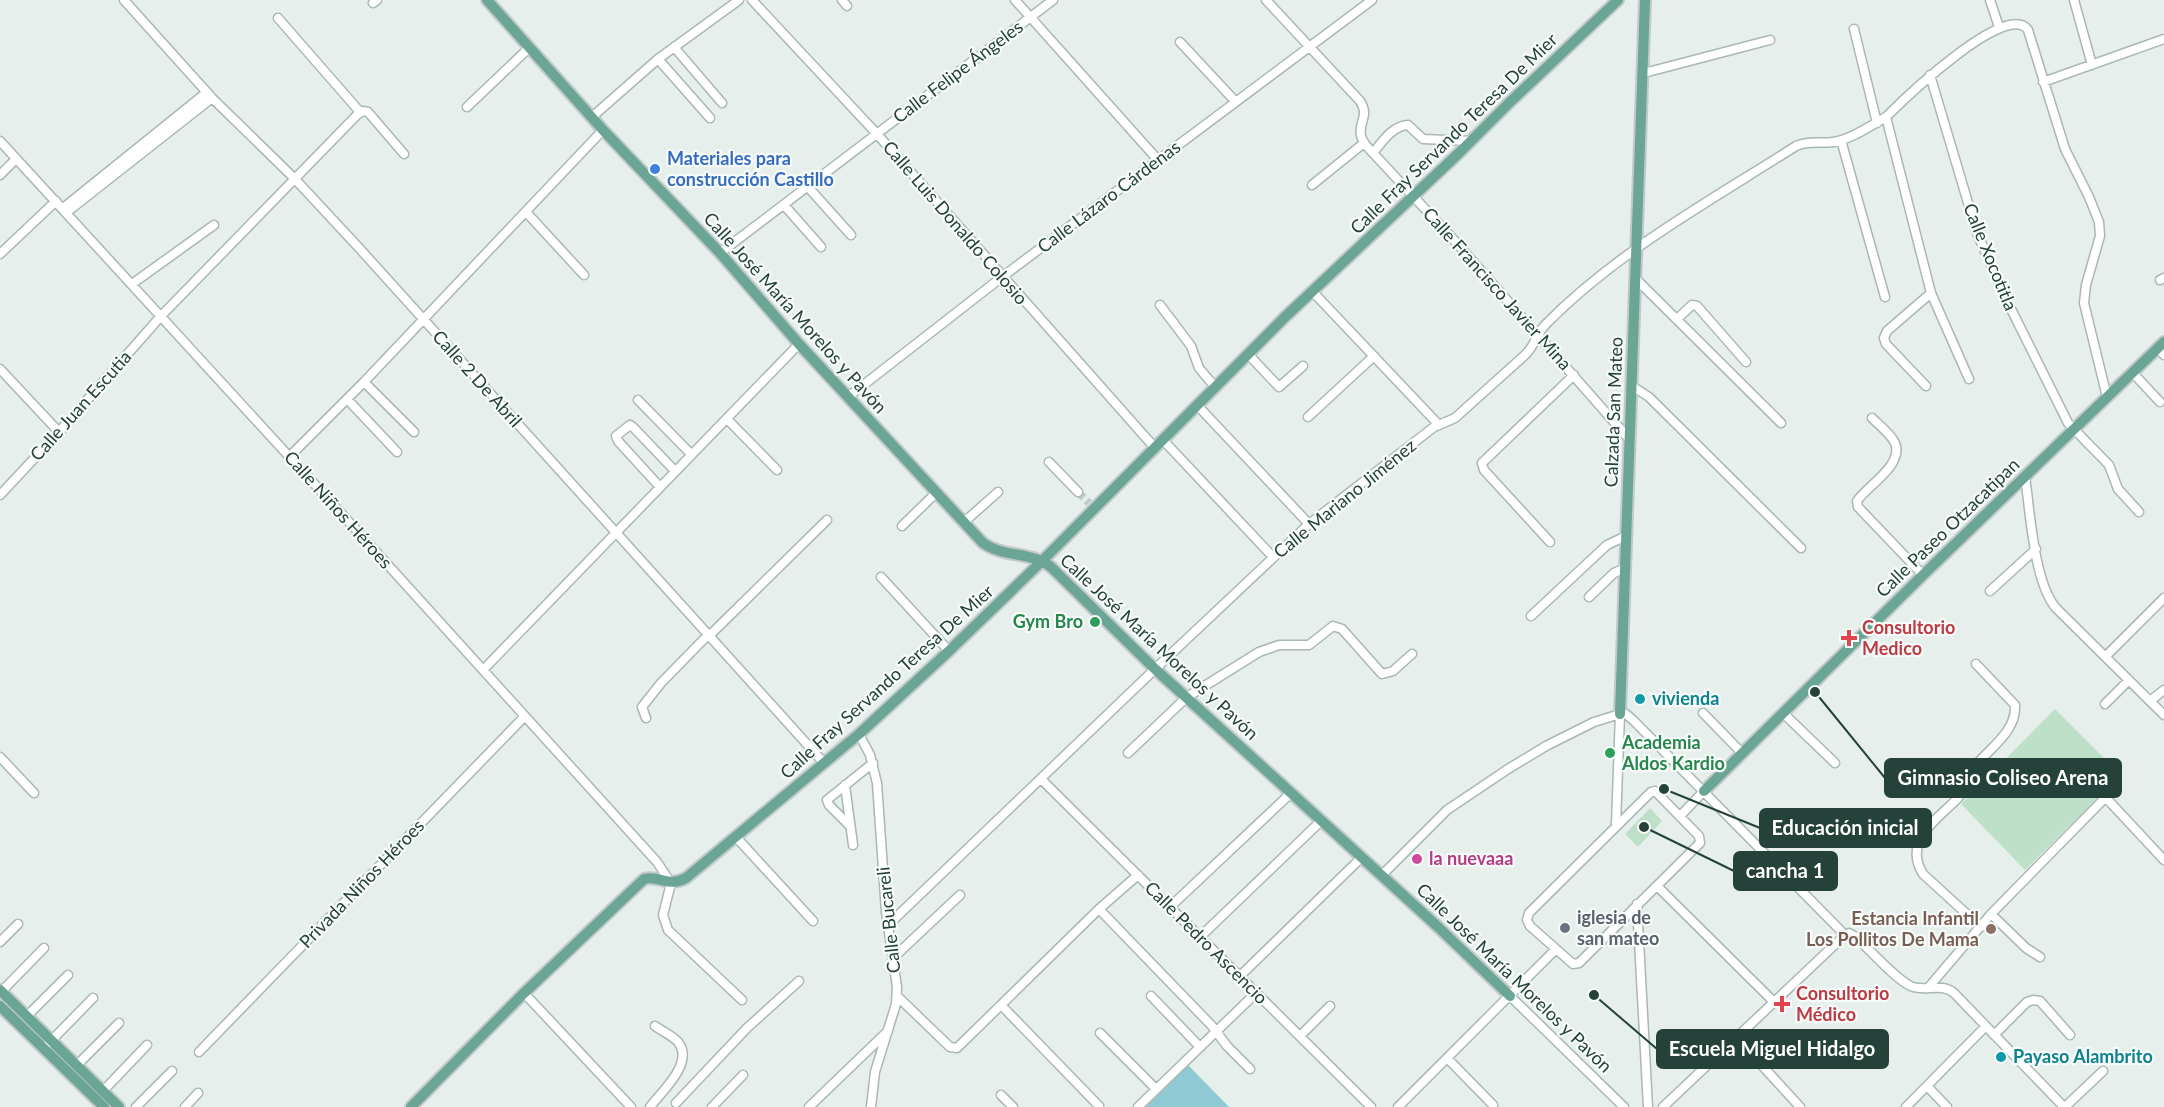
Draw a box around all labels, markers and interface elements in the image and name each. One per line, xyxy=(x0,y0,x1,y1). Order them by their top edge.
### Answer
street label: Calle Felipe Ángeles xyxy=(888,15,1027,127)
street label: Calle Fray Servando Teresa De Mier xyxy=(1345,28,1562,238)
street label: Calle Lázaro Cárdenas xyxy=(1033,135,1184,257)
street label: Calle Luis Donaldo Colosio xyxy=(879,136,1033,309)
place label: Materiales para construcción Castillo xyxy=(667,147,834,190)
marker: Materiales para construcción Castillo xyxy=(648,162,662,176)
street label: Calle Xocotitla xyxy=(1959,200,2022,314)
street label: Calle Francisco Javier Mina xyxy=(1419,202,1577,374)
street label: Calle José María Morelos y Pavón xyxy=(700,207,892,417)
street label: Calle 2 De Abril xyxy=(428,325,527,431)
street label: Calzada San Mateo xyxy=(1599,336,1627,488)
street label: Calle Juan Escutia xyxy=(25,346,136,465)
street label: Calle Mariano Jiménez xyxy=(1269,434,1420,562)
street label: Calle Niños Héroes xyxy=(280,446,398,573)
street label: Calle Paseo Otzacatipan xyxy=(1871,453,2024,601)
street label: Calle José María Morelos y Pavón xyxy=(1056,549,1263,744)
street label: Calle Fray Servando Teresa De Mier xyxy=(775,579,998,783)
place label: Gym Bro xyxy=(1013,610,1083,632)
marker: Gym Bro xyxy=(1088,615,1102,629)
place label: Consultorio Medico xyxy=(1862,616,1955,659)
marker: Consultorio Medico xyxy=(1840,629,1858,647)
place label: vivienda xyxy=(1652,687,1719,709)
marker: vivienda xyxy=(1633,692,1647,706)
place label: Academia Aldos Kardio xyxy=(1621,731,1725,774)
marker: Academia Aldos Kardio xyxy=(1603,746,1617,760)
callout: Gimnasio Coliseo Arena xyxy=(1885,759,2121,797)
text: Gimnasio Coliseo Arena xyxy=(1898,765,2108,789)
callout: Educación inicial xyxy=(1760,809,1931,847)
street label: Privada Niños Héroes xyxy=(294,814,429,952)
text: Educación inicial xyxy=(1771,815,1919,839)
place label: la nuevaaa xyxy=(1429,847,1513,869)
marker: la nuevaaa xyxy=(1410,852,1424,866)
callout: cancha 1 xyxy=(1734,852,1837,890)
text: cancha 1 xyxy=(1746,858,1824,882)
street label: Calle Bucareli xyxy=(871,866,905,974)
street label: Calle Pedro Ascencio xyxy=(1141,876,1273,1008)
street label: Calle José María Morelos y Pavón xyxy=(1412,878,1617,1077)
place label: iglesia de san mateo xyxy=(1577,906,1659,949)
place label: Estancia Infantil Los Pollitos De Mama xyxy=(1806,907,1979,950)
marker: iglesia de san mateo xyxy=(1558,921,1572,935)
marker: Estancia Infantil Los Pollitos De Mama xyxy=(1984,922,1998,936)
place label: Consultorio Médico xyxy=(1796,982,1889,1025)
marker: Consultorio Médico xyxy=(1773,995,1791,1013)
callout: Escuela Miguel Hidalgo xyxy=(1657,1030,1888,1068)
text: Escuela Miguel Hidalgo xyxy=(1669,1036,1875,1060)
place label: Payaso Alambrito xyxy=(2013,1045,2153,1067)
marker: Payaso Alambrito xyxy=(1994,1050,2008,1064)

